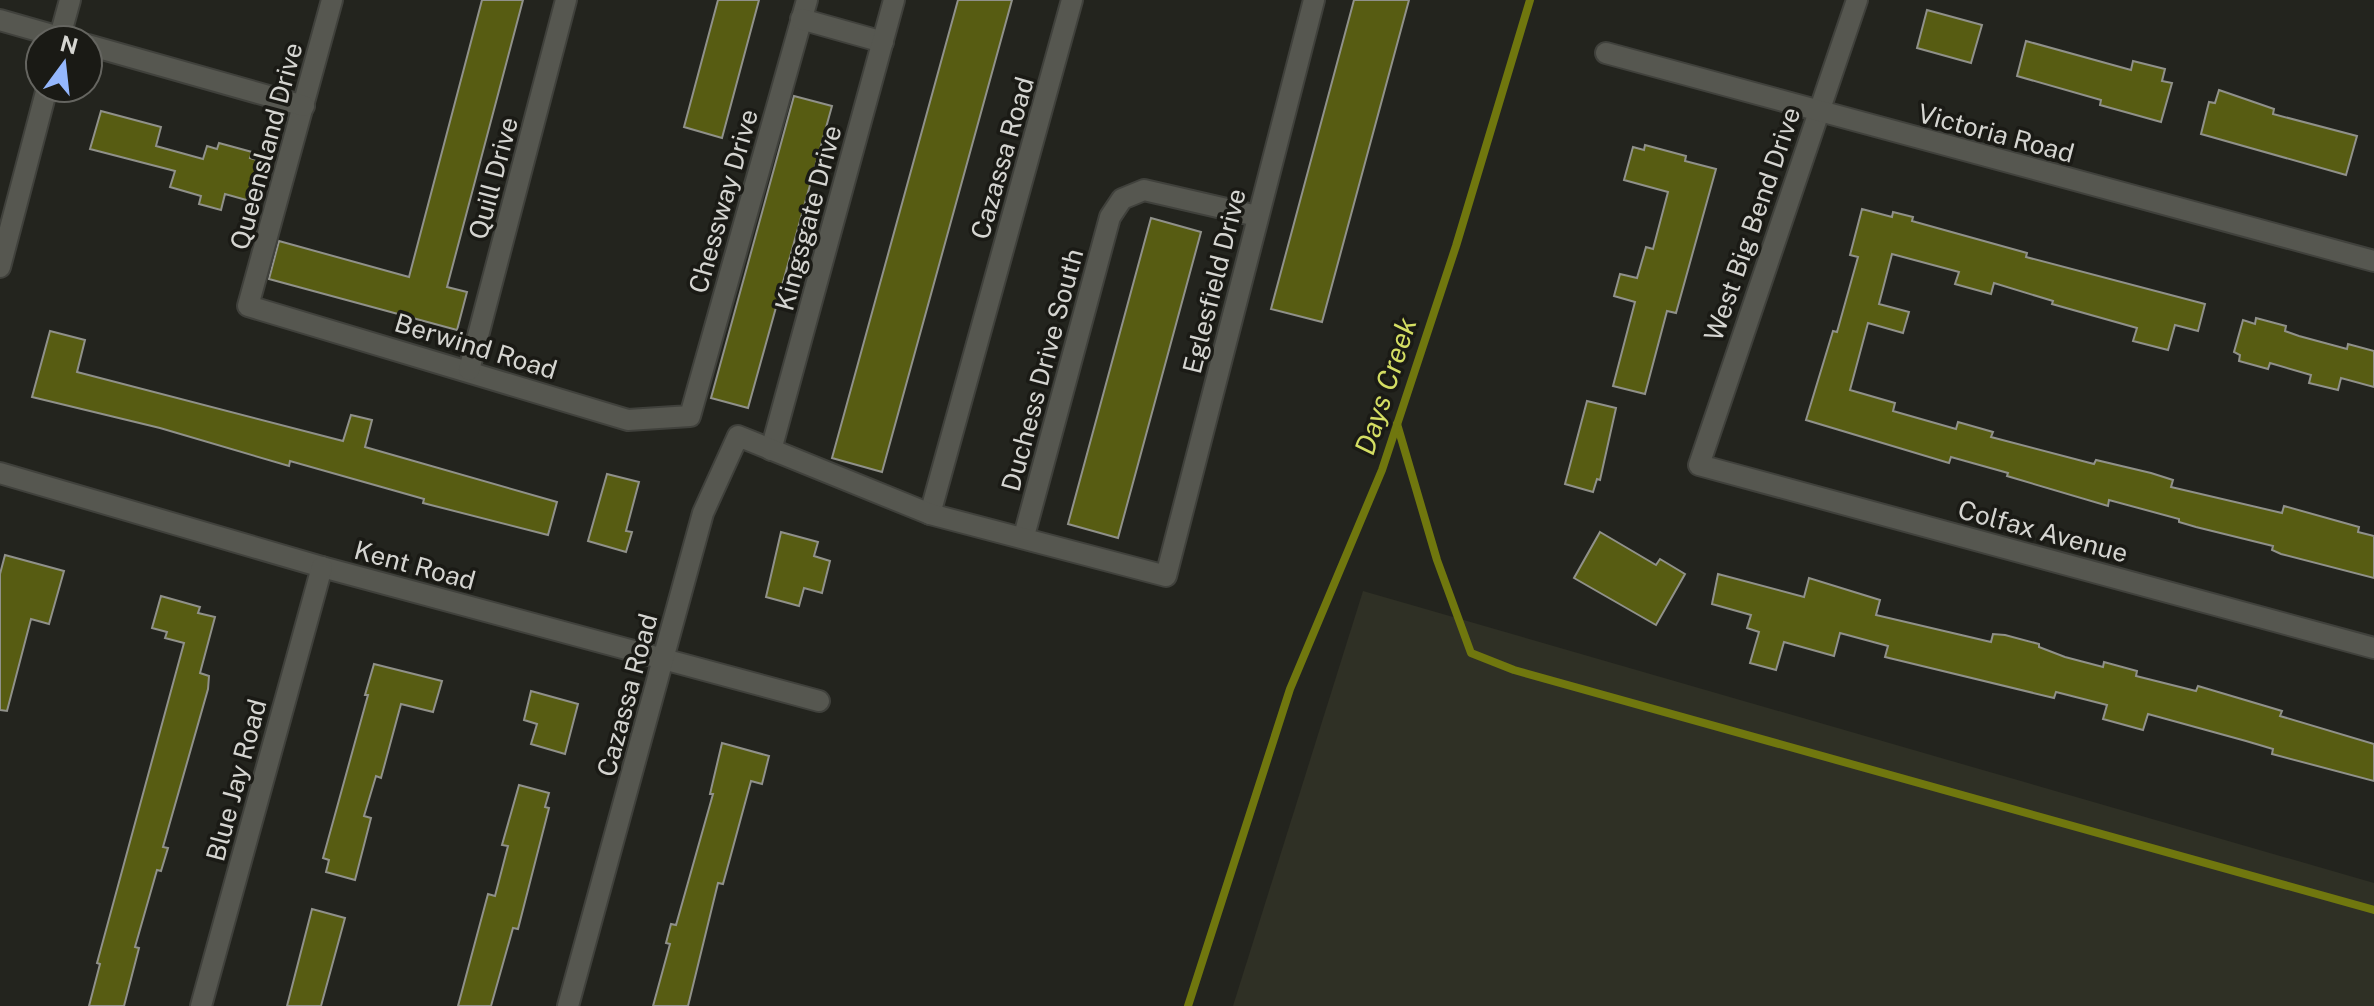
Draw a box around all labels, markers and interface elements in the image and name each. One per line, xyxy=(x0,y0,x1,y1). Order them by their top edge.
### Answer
north arrow xyxy=(24,24,104,104)
text: N xyxy=(57,30,81,59)
street label: Queensland Drive xyxy=(223,39,309,253)
street label: Cazassa Road xyxy=(964,73,1040,243)
street label: Victoria Road xyxy=(1914,97,2078,169)
street label: West Big Bend Drive xyxy=(1697,103,1807,345)
street label: Chessway Drive xyxy=(682,105,764,297)
street label: Quill Drive xyxy=(462,114,524,242)
street label: Kingsgate Drive xyxy=(768,122,848,314)
street label: Eglesfield Drive xyxy=(1176,185,1252,377)
street label: Duchess Drive South xyxy=(995,245,1089,495)
street label: Berwind Road xyxy=(391,307,561,385)
water label: Days Creek xyxy=(1347,313,1423,459)
street label: Colfax Avenue xyxy=(1955,493,2131,569)
street label: Kent Road xyxy=(351,534,479,596)
street label: Cazassa Road xyxy=(590,610,664,780)
street label: Blue Jay Road xyxy=(199,696,273,864)

